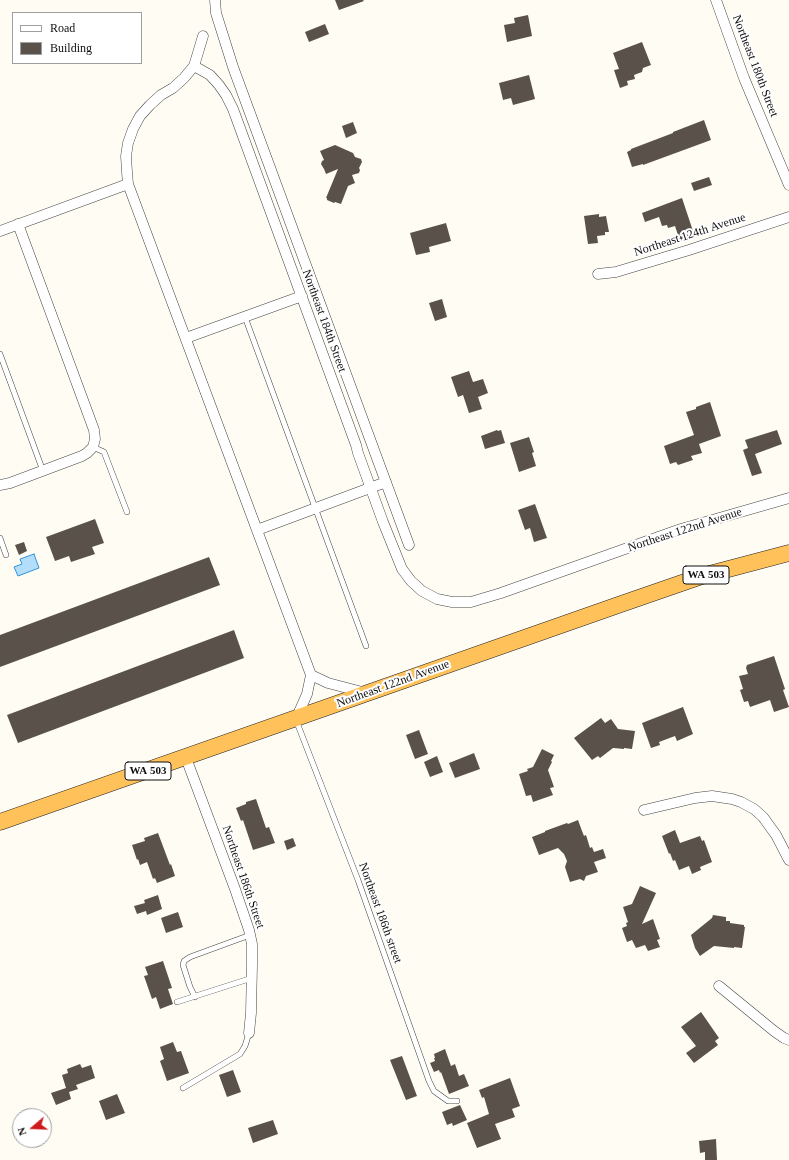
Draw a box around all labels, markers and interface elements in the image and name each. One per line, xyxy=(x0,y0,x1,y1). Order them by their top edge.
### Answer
legend xyxy=(12,12,142,64)
street label: Northeast 180th Street xyxy=(729,13,781,119)
text: Road xyxy=(50,21,75,35)
text: Building xyxy=(50,41,92,55)
street label: Northeast 124th Avenue xyxy=(632,210,748,260)
street label: Northeast 184th Street xyxy=(299,268,349,374)
street label: Northeast 122nd Avenue xyxy=(626,505,744,555)
road number: WA 503 xyxy=(683,566,729,584)
street label: Northeast 122nd Avenue xyxy=(335,657,451,711)
road number: WA 503 xyxy=(125,762,171,780)
street label: Northeast 186th Street xyxy=(219,824,267,930)
street label: Northeast 186th street xyxy=(355,861,405,965)
north arrow xyxy=(12,1108,52,1148)
text: N xyxy=(15,1126,29,1137)

